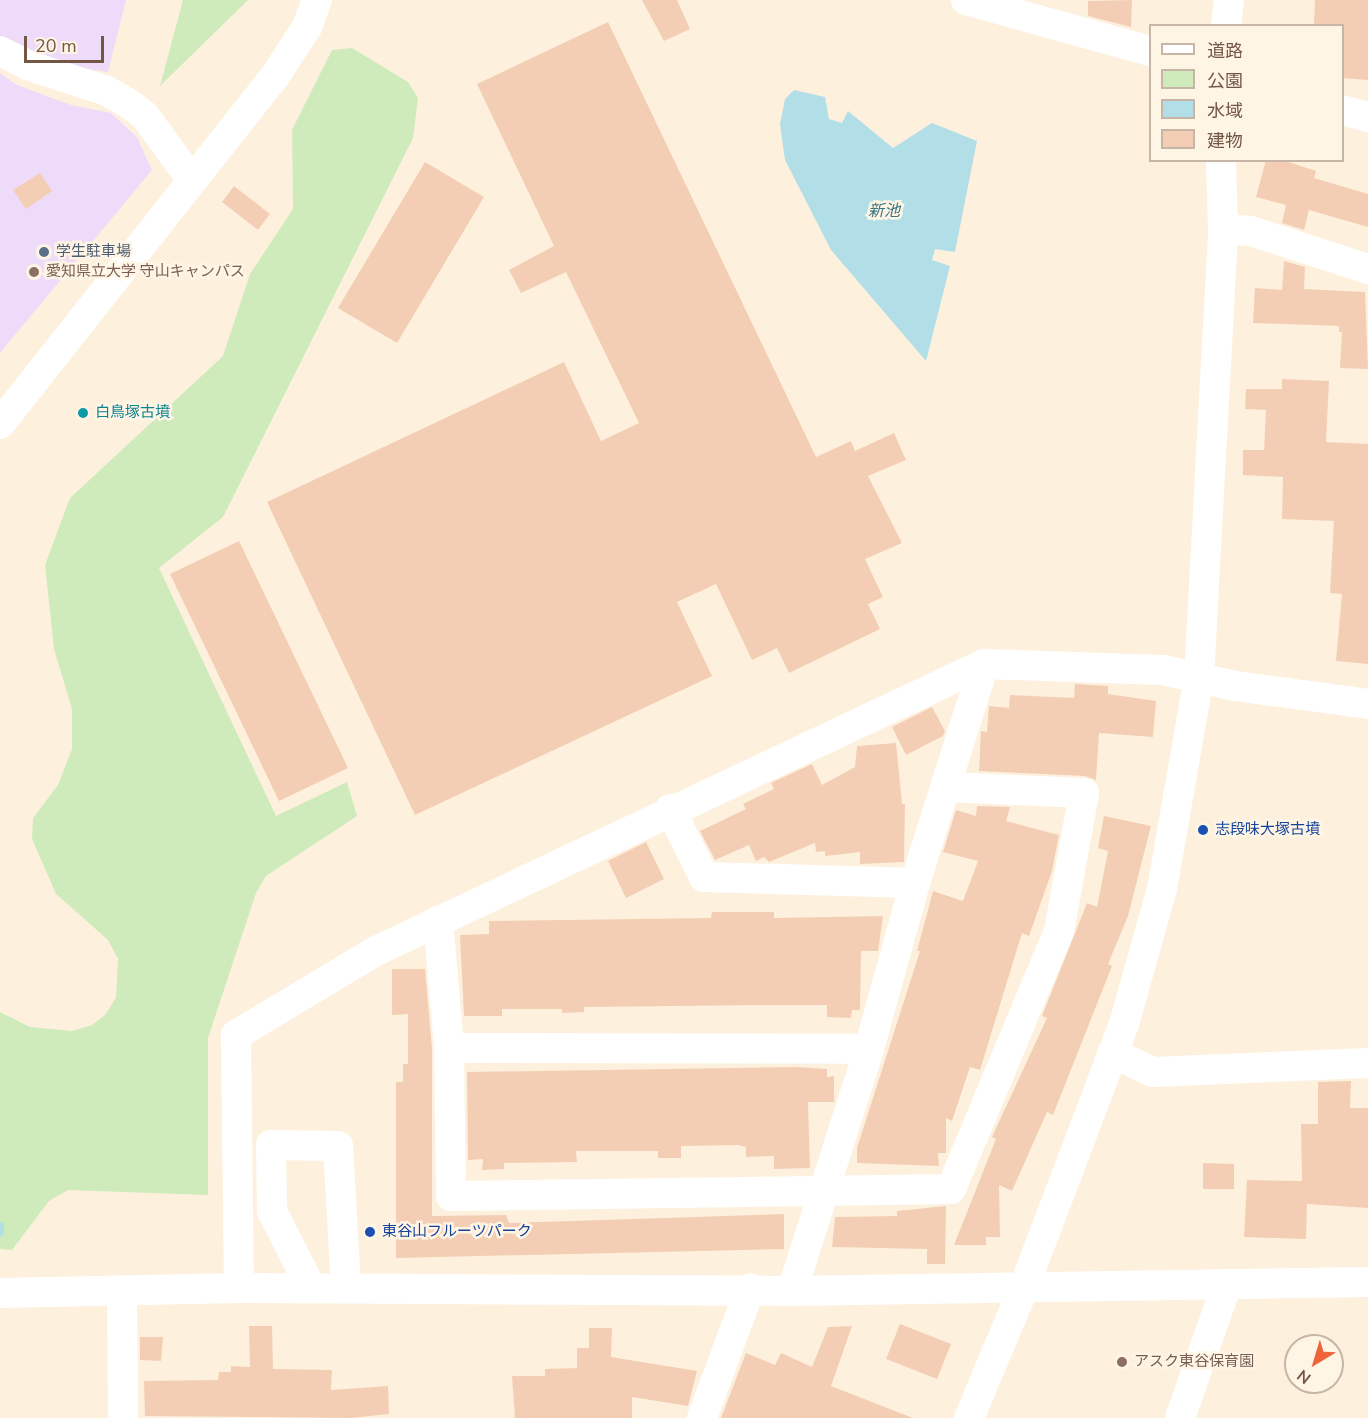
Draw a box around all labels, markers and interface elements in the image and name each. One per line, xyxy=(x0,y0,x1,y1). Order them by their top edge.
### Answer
scale bar xyxy=(27,24,106,62)
legend xyxy=(1149,24,1344,162)
text: 20 m xyxy=(35,34,77,58)
text: 道路 xyxy=(1207,39,1243,63)
text: 公園 xyxy=(1207,69,1243,93)
text: 水域 xyxy=(1207,99,1243,123)
text: 建物 xyxy=(1207,129,1243,153)
water label: 新池 xyxy=(868,201,900,221)
place label: 学生駐車場 xyxy=(56,243,131,261)
marker: 学生駐車場 xyxy=(37,245,51,259)
place label: 愛知県立大学 守山キャンパス xyxy=(46,263,245,281)
marker: 愛知県立大学 守山キャンパス xyxy=(27,265,41,279)
place label: 白鳥塚古墳 xyxy=(95,404,170,422)
marker: 白鳥塚古墳 xyxy=(76,406,90,420)
place label: 志段味大塚古墳 xyxy=(1215,821,1320,839)
marker: 志段味大塚古墳 xyxy=(1196,823,1210,837)
place label: 東谷山フルーツパーク xyxy=(382,1223,532,1241)
marker: 東谷山フルーツパーク xyxy=(363,1225,377,1239)
north arrow xyxy=(1284,1334,1344,1394)
place label: アスク東谷保育園 xyxy=(1134,1353,1254,1371)
marker: アスク東谷保育園 xyxy=(1115,1355,1129,1369)
text: N xyxy=(1293,1364,1316,1389)

